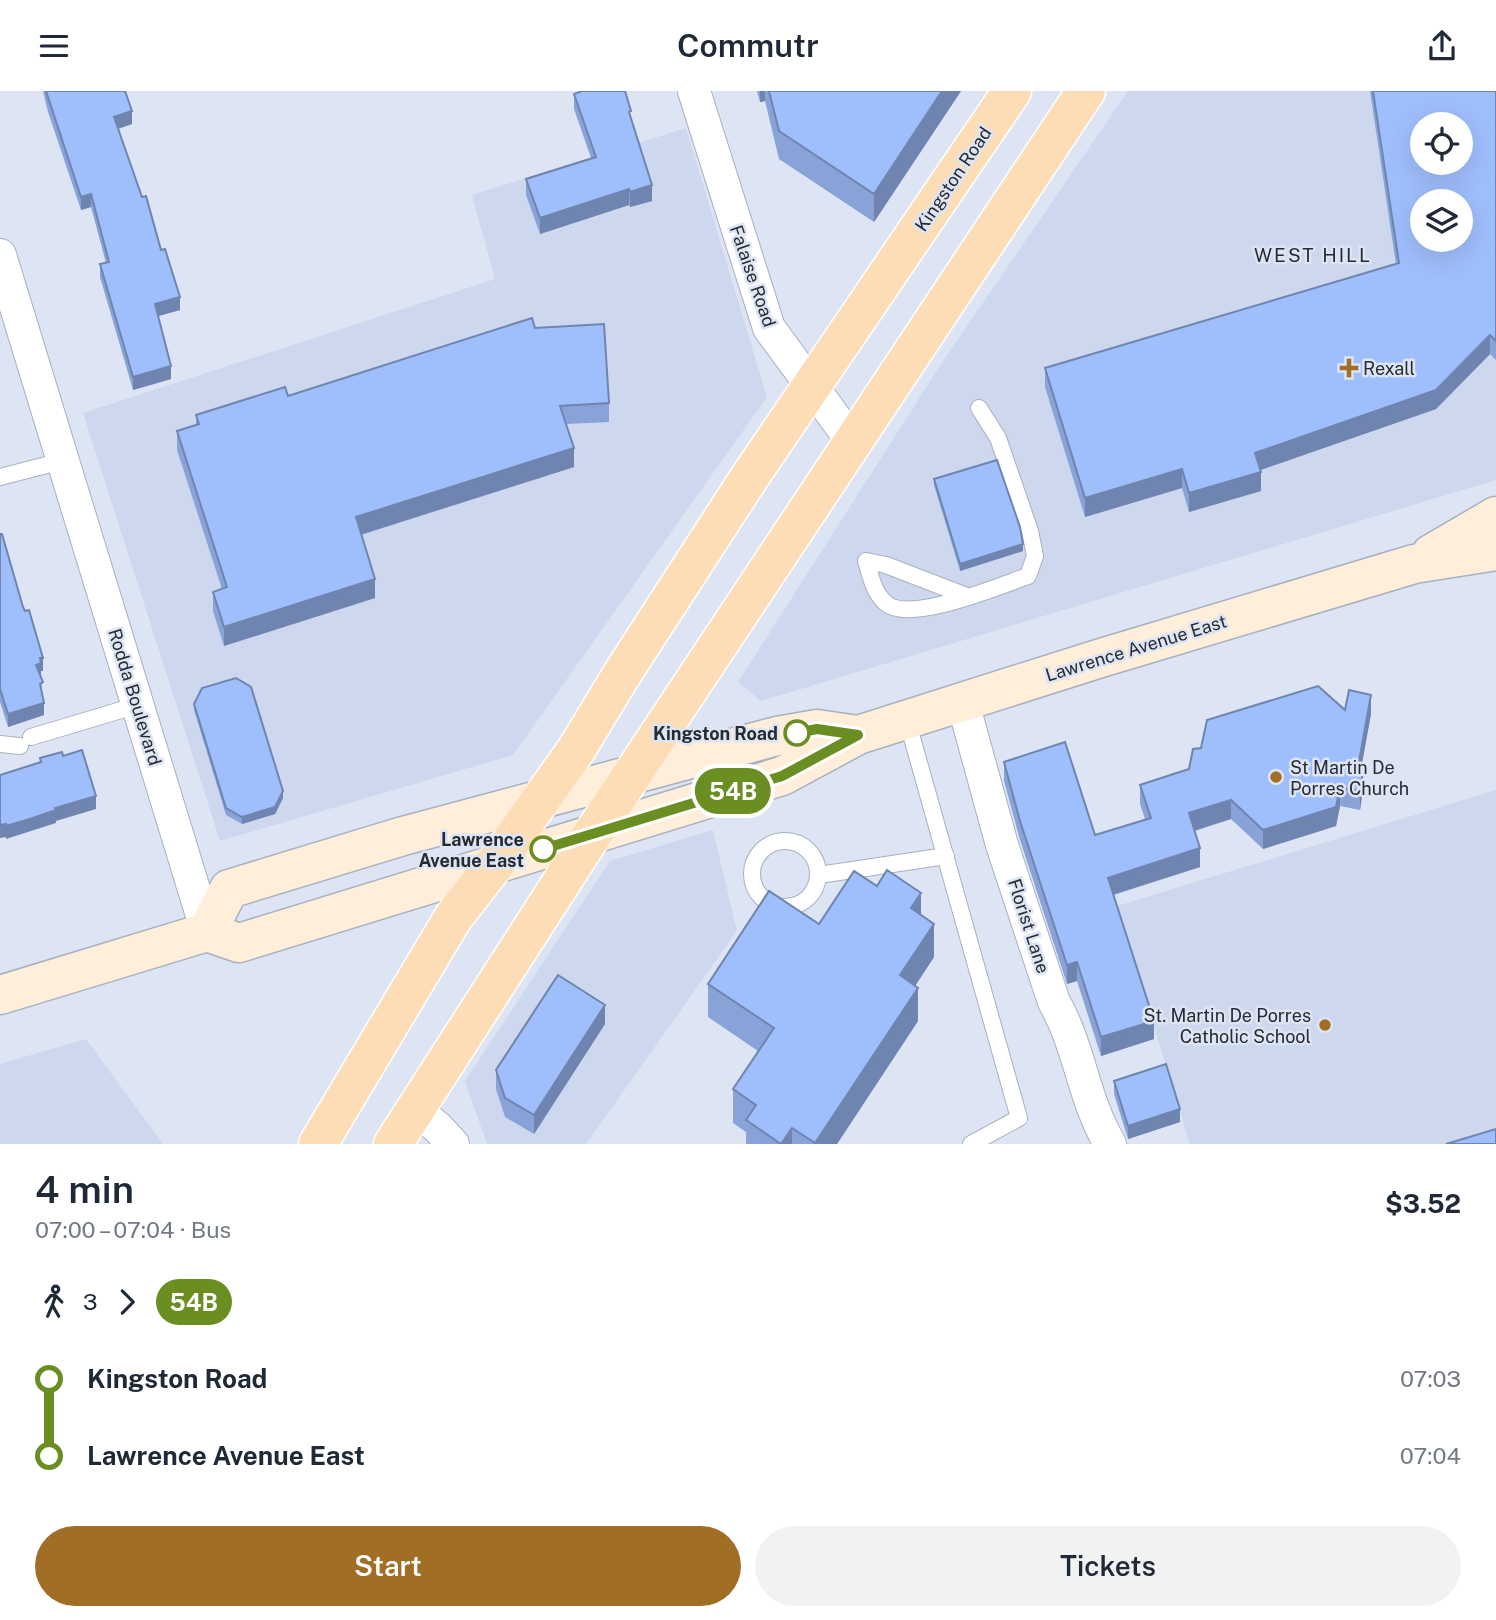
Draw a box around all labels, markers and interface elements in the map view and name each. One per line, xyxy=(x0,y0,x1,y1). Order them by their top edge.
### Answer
icon: menu xyxy=(35,27,73,65)
text: Commutr xyxy=(677,27,819,64)
icon: share xyxy=(1423,27,1461,65)
map controls xyxy=(1410,112,1473,252)
button: locate xyxy=(1410,112,1473,175)
street label: Kingston Road xyxy=(910,123,996,235)
button: layers xyxy=(1410,189,1473,252)
street label: Falaise Road xyxy=(726,222,780,330)
district label: WEST HILL xyxy=(1254,244,1372,266)
place label: Rexall xyxy=(1363,358,1415,379)
marker: Rexall xyxy=(1341,360,1357,376)
street label: Lawrence Avenue East xyxy=(1043,610,1229,686)
street label: Rodda Boulevard xyxy=(104,626,166,768)
marker: Kingston Road xyxy=(784,720,810,746)
place label: Kingston Road xyxy=(653,723,778,744)
place label: St Martin De Porres Church xyxy=(1290,757,1409,799)
line badge: 54B xyxy=(693,768,773,814)
marker: St Martin De Porres Church xyxy=(1268,769,1284,785)
text: 54B xyxy=(709,777,757,805)
place label: Lawrence Avenue East xyxy=(419,829,524,871)
marker: Lawrence Avenue East xyxy=(530,836,556,862)
street label: Florist Lane xyxy=(1004,876,1054,976)
place label: St. Martin De Porres Catholic School xyxy=(1143,1005,1311,1047)
marker: St. Martin De Porres Catholic School xyxy=(1317,1017,1333,1033)
text: 4 min xyxy=(35,1167,134,1212)
text: $3.52 xyxy=(1385,1188,1461,1219)
text: 07:00 – 07:04 · Bus xyxy=(35,1216,231,1243)
icon: walk xyxy=(35,1283,73,1321)
icon: forward xyxy=(108,1283,146,1321)
text: 3 xyxy=(83,1288,98,1315)
text: 54B xyxy=(170,1288,218,1316)
text: Kingston Road xyxy=(87,1363,267,1394)
text: 07:03 xyxy=(1400,1365,1461,1392)
text: Lawrence Avenue East xyxy=(87,1440,365,1471)
text: 07:04 xyxy=(1400,1442,1461,1469)
button: Start xyxy=(35,1526,741,1606)
button: Tickets xyxy=(755,1526,1461,1606)

